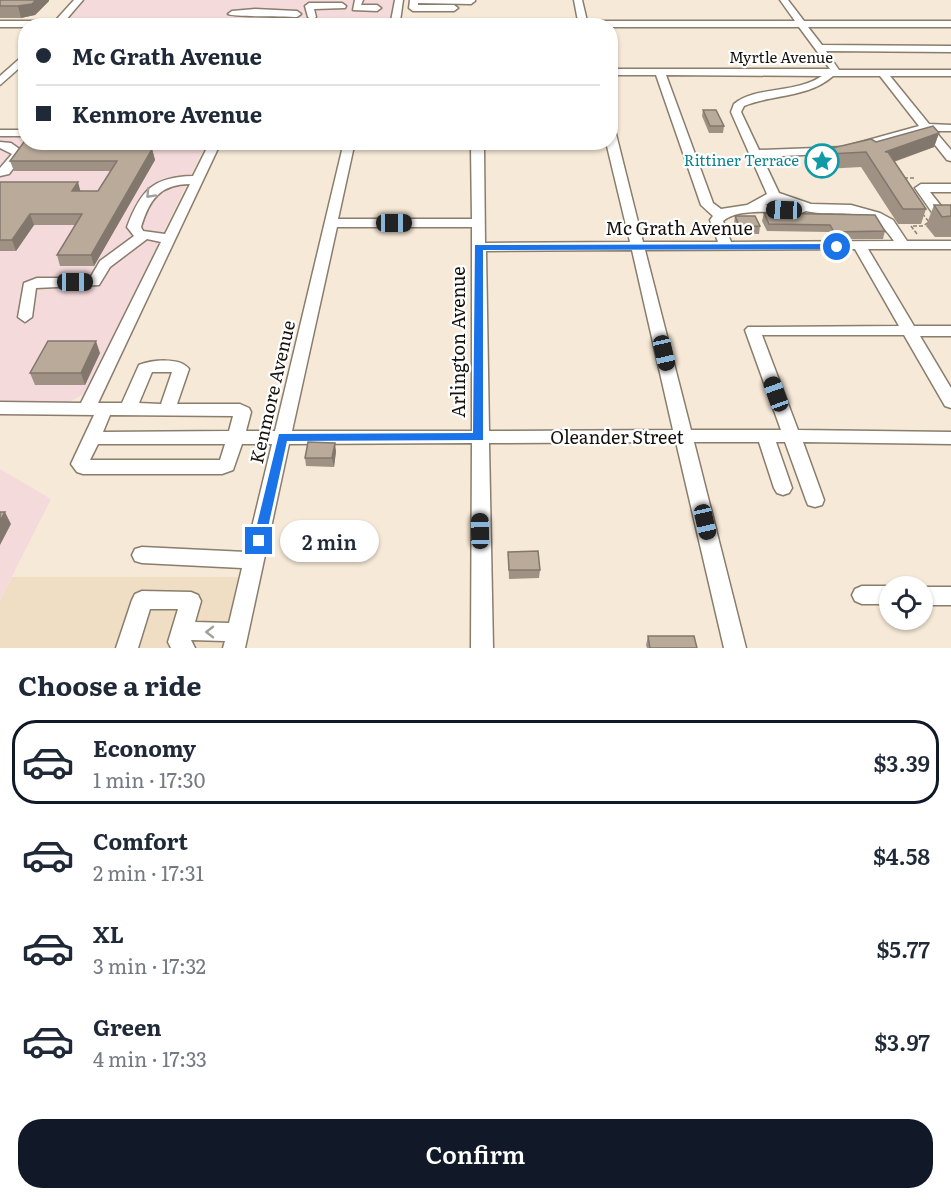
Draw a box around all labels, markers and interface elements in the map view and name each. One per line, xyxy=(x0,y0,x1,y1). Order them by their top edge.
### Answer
text: Mc Grath Avenue xyxy=(72,39,262,72)
street label: Myrtle Avenue xyxy=(729,45,833,68)
text: Kenmore Avenue xyxy=(72,97,262,130)
place icon: Rittiner Terrace xyxy=(804,143,840,179)
place label: Rittiner Terrace xyxy=(684,148,799,171)
one-way arrow xyxy=(146,187,157,197)
car xyxy=(766,200,802,220)
car xyxy=(376,214,412,232)
street label: Mc Grath Avenue xyxy=(605,214,753,241)
route start xyxy=(823,233,850,260)
street label: Arlington Avenue xyxy=(444,266,471,418)
car xyxy=(57,273,93,291)
street label: Kenmore Avenue xyxy=(242,317,301,466)
car xyxy=(651,333,677,373)
car xyxy=(761,374,791,414)
street label: Oleander Street xyxy=(550,423,685,450)
car xyxy=(692,502,718,542)
car xyxy=(471,513,489,549)
callout: 2 min xyxy=(280,520,379,562)
text: 2 min xyxy=(302,526,357,556)
route end xyxy=(245,527,272,554)
map controls xyxy=(879,576,933,630)
button: locate xyxy=(879,576,933,630)
one-way arrow xyxy=(206,625,215,638)
text: Choose a ride xyxy=(18,664,201,704)
text: Economy xyxy=(93,731,196,764)
icon: car xyxy=(21,735,75,789)
text: $3.39 xyxy=(874,746,930,779)
text: 1 min · 17:30 xyxy=(93,764,205,794)
text: Comfort xyxy=(93,824,188,857)
icon: car xyxy=(21,828,75,882)
text: $4.58 xyxy=(873,839,930,872)
text: 2 min · 17:31 xyxy=(93,857,204,887)
text: XL xyxy=(93,917,124,950)
icon: car xyxy=(21,921,75,975)
text: $5.77 xyxy=(877,932,930,965)
text: 3 min · 17:32 xyxy=(93,950,206,980)
text: Green xyxy=(93,1010,162,1043)
icon: car xyxy=(21,1014,75,1068)
text: $3.97 xyxy=(874,1025,930,1058)
text: 4 min · 17:33 xyxy=(93,1043,207,1073)
button: Confirm xyxy=(18,1119,933,1188)

